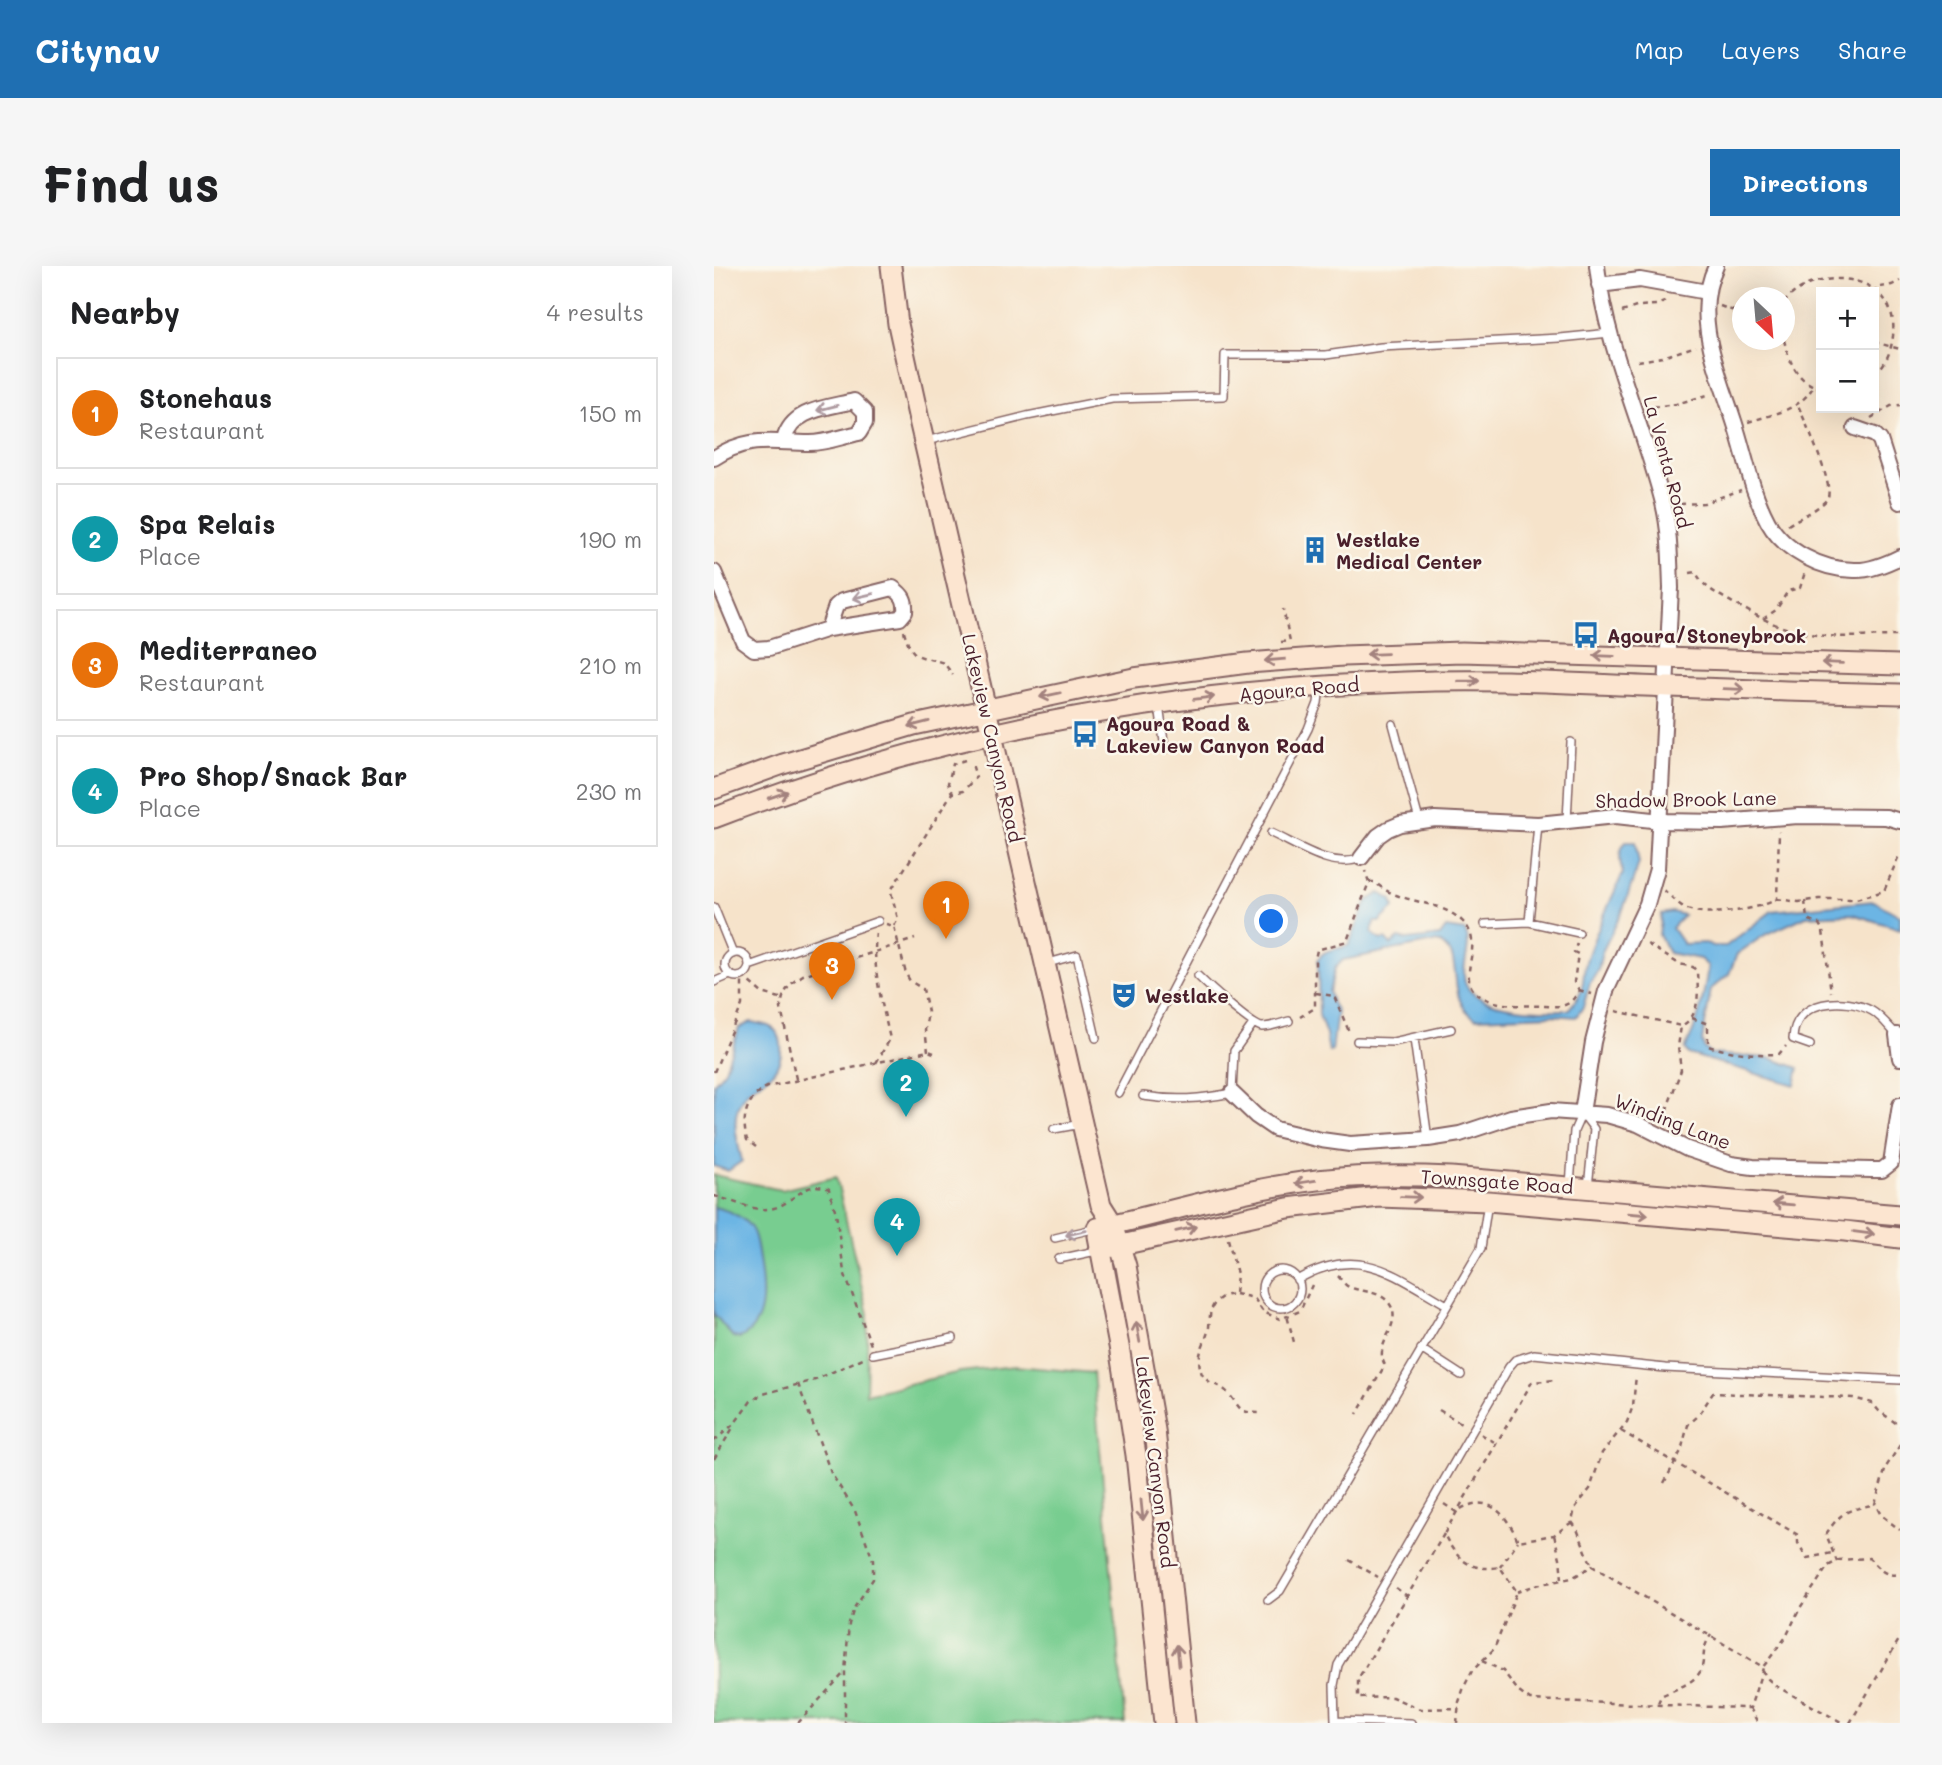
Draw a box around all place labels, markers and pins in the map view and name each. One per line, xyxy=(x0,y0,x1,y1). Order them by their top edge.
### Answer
place label: Westlake Medical Center xyxy=(1336,527,1482,574)
building icon: Westlake Medical Center xyxy=(1300,535,1330,565)
bus stop icon: Agoura/Stoneybrook xyxy=(1571,620,1601,650)
place label: Agoura/Stoneybrook xyxy=(1607,623,1806,648)
place label: Agoura Road & Lakeview Canyon Road xyxy=(1106,711,1324,758)
bus stop icon: Agoura Road & Lakeview Canyon Road xyxy=(1070,719,1100,749)
pin: 1 xyxy=(923,881,969,939)
pin: 3 xyxy=(809,942,855,1000)
theatre icon: Westlake xyxy=(1109,980,1139,1010)
place label: Westlake xyxy=(1145,983,1229,1008)
pin: 2 xyxy=(883,1059,929,1117)
pin: 4 xyxy=(874,1198,920,1256)

